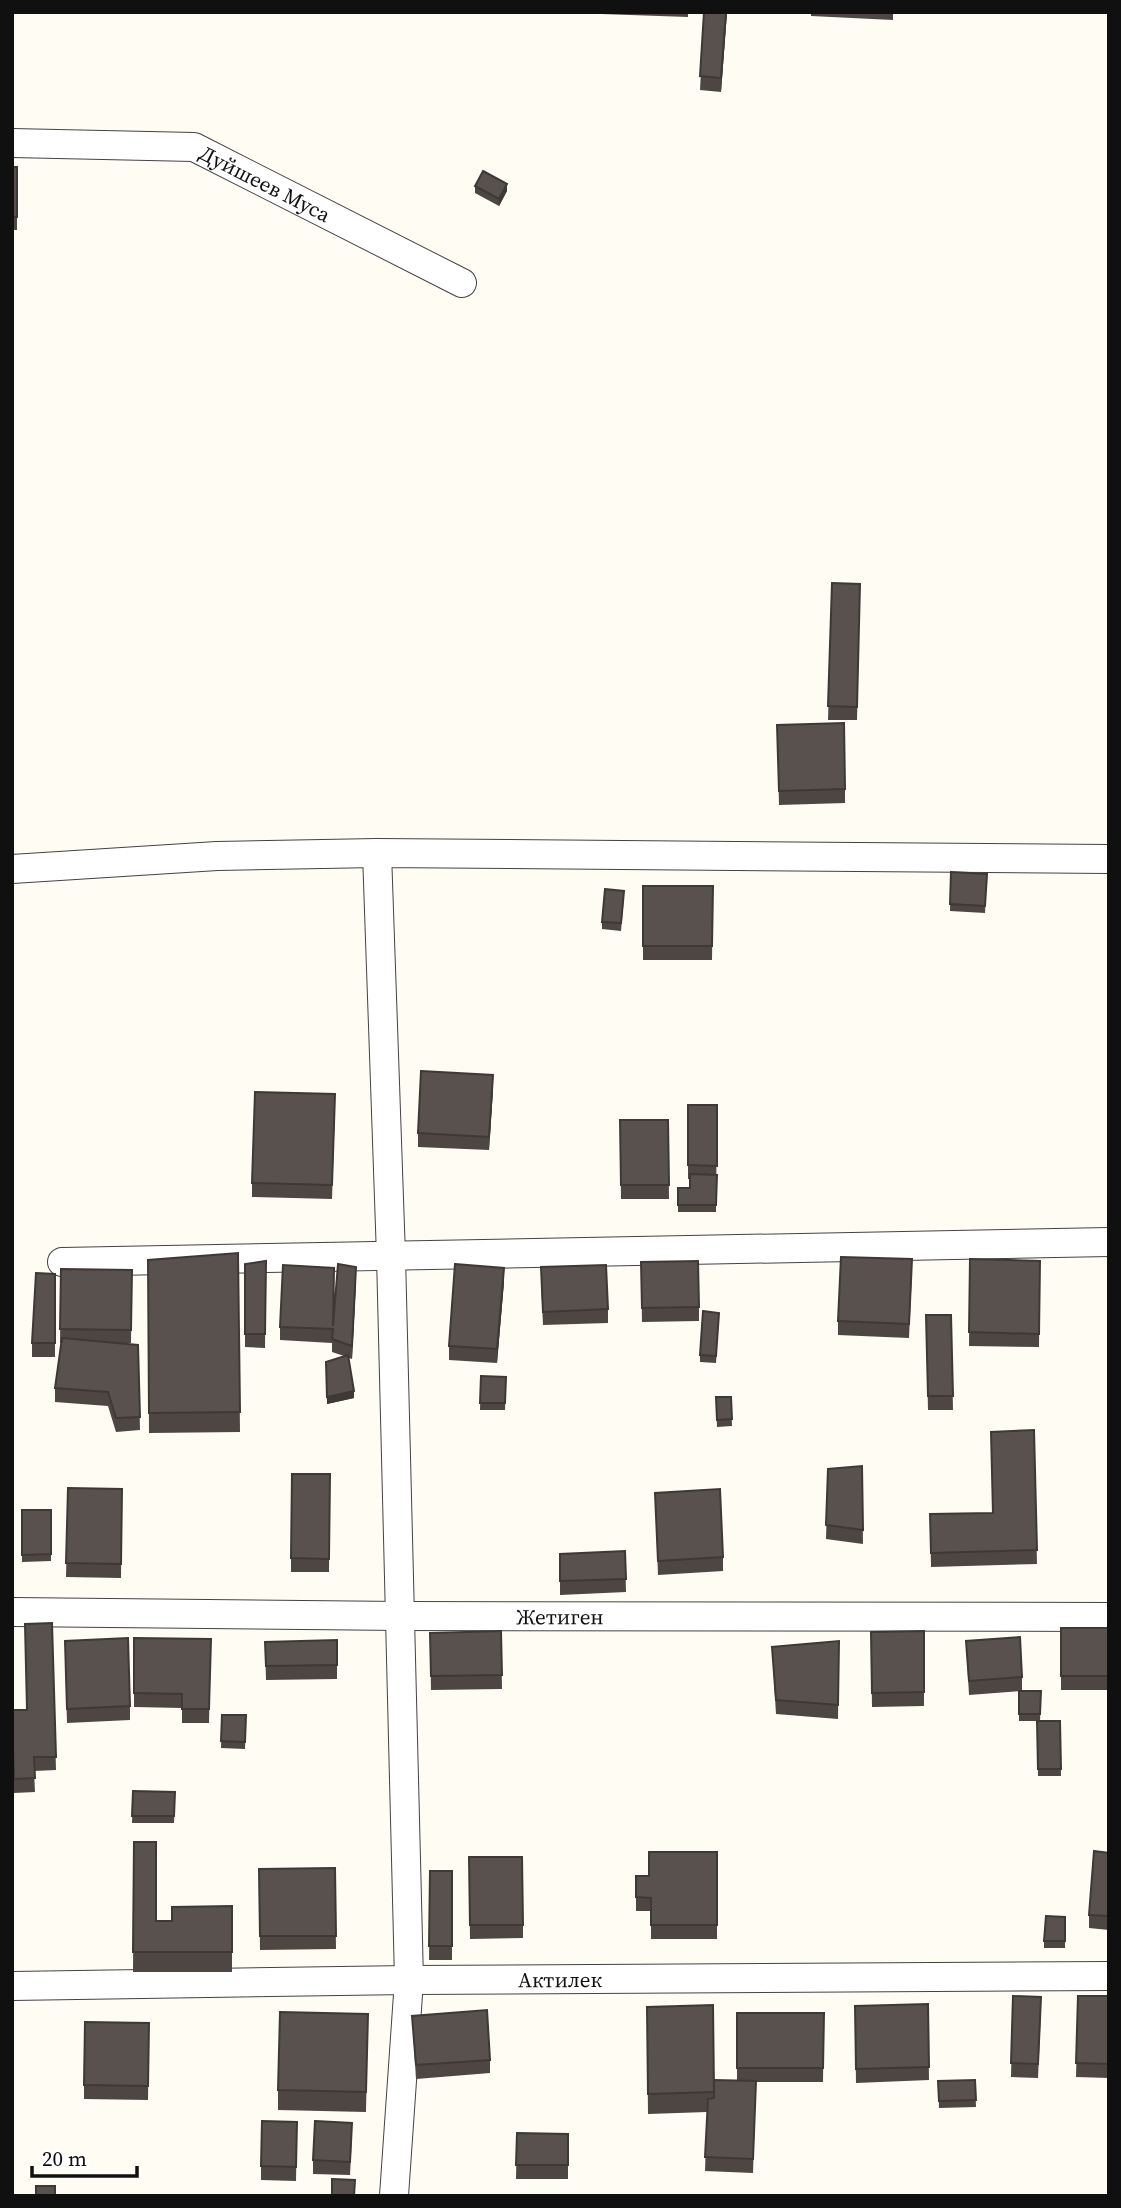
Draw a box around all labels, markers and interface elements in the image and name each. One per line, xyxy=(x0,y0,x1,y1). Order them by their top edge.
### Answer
street label: Дуйшеев Муса xyxy=(195,138,336,229)
street label: Жетиген xyxy=(516,1602,604,1631)
street label: Актилек xyxy=(518,1964,602,1994)
scale bar xyxy=(32,2134,136,2178)
text: 20 m xyxy=(42,2144,87,2173)

